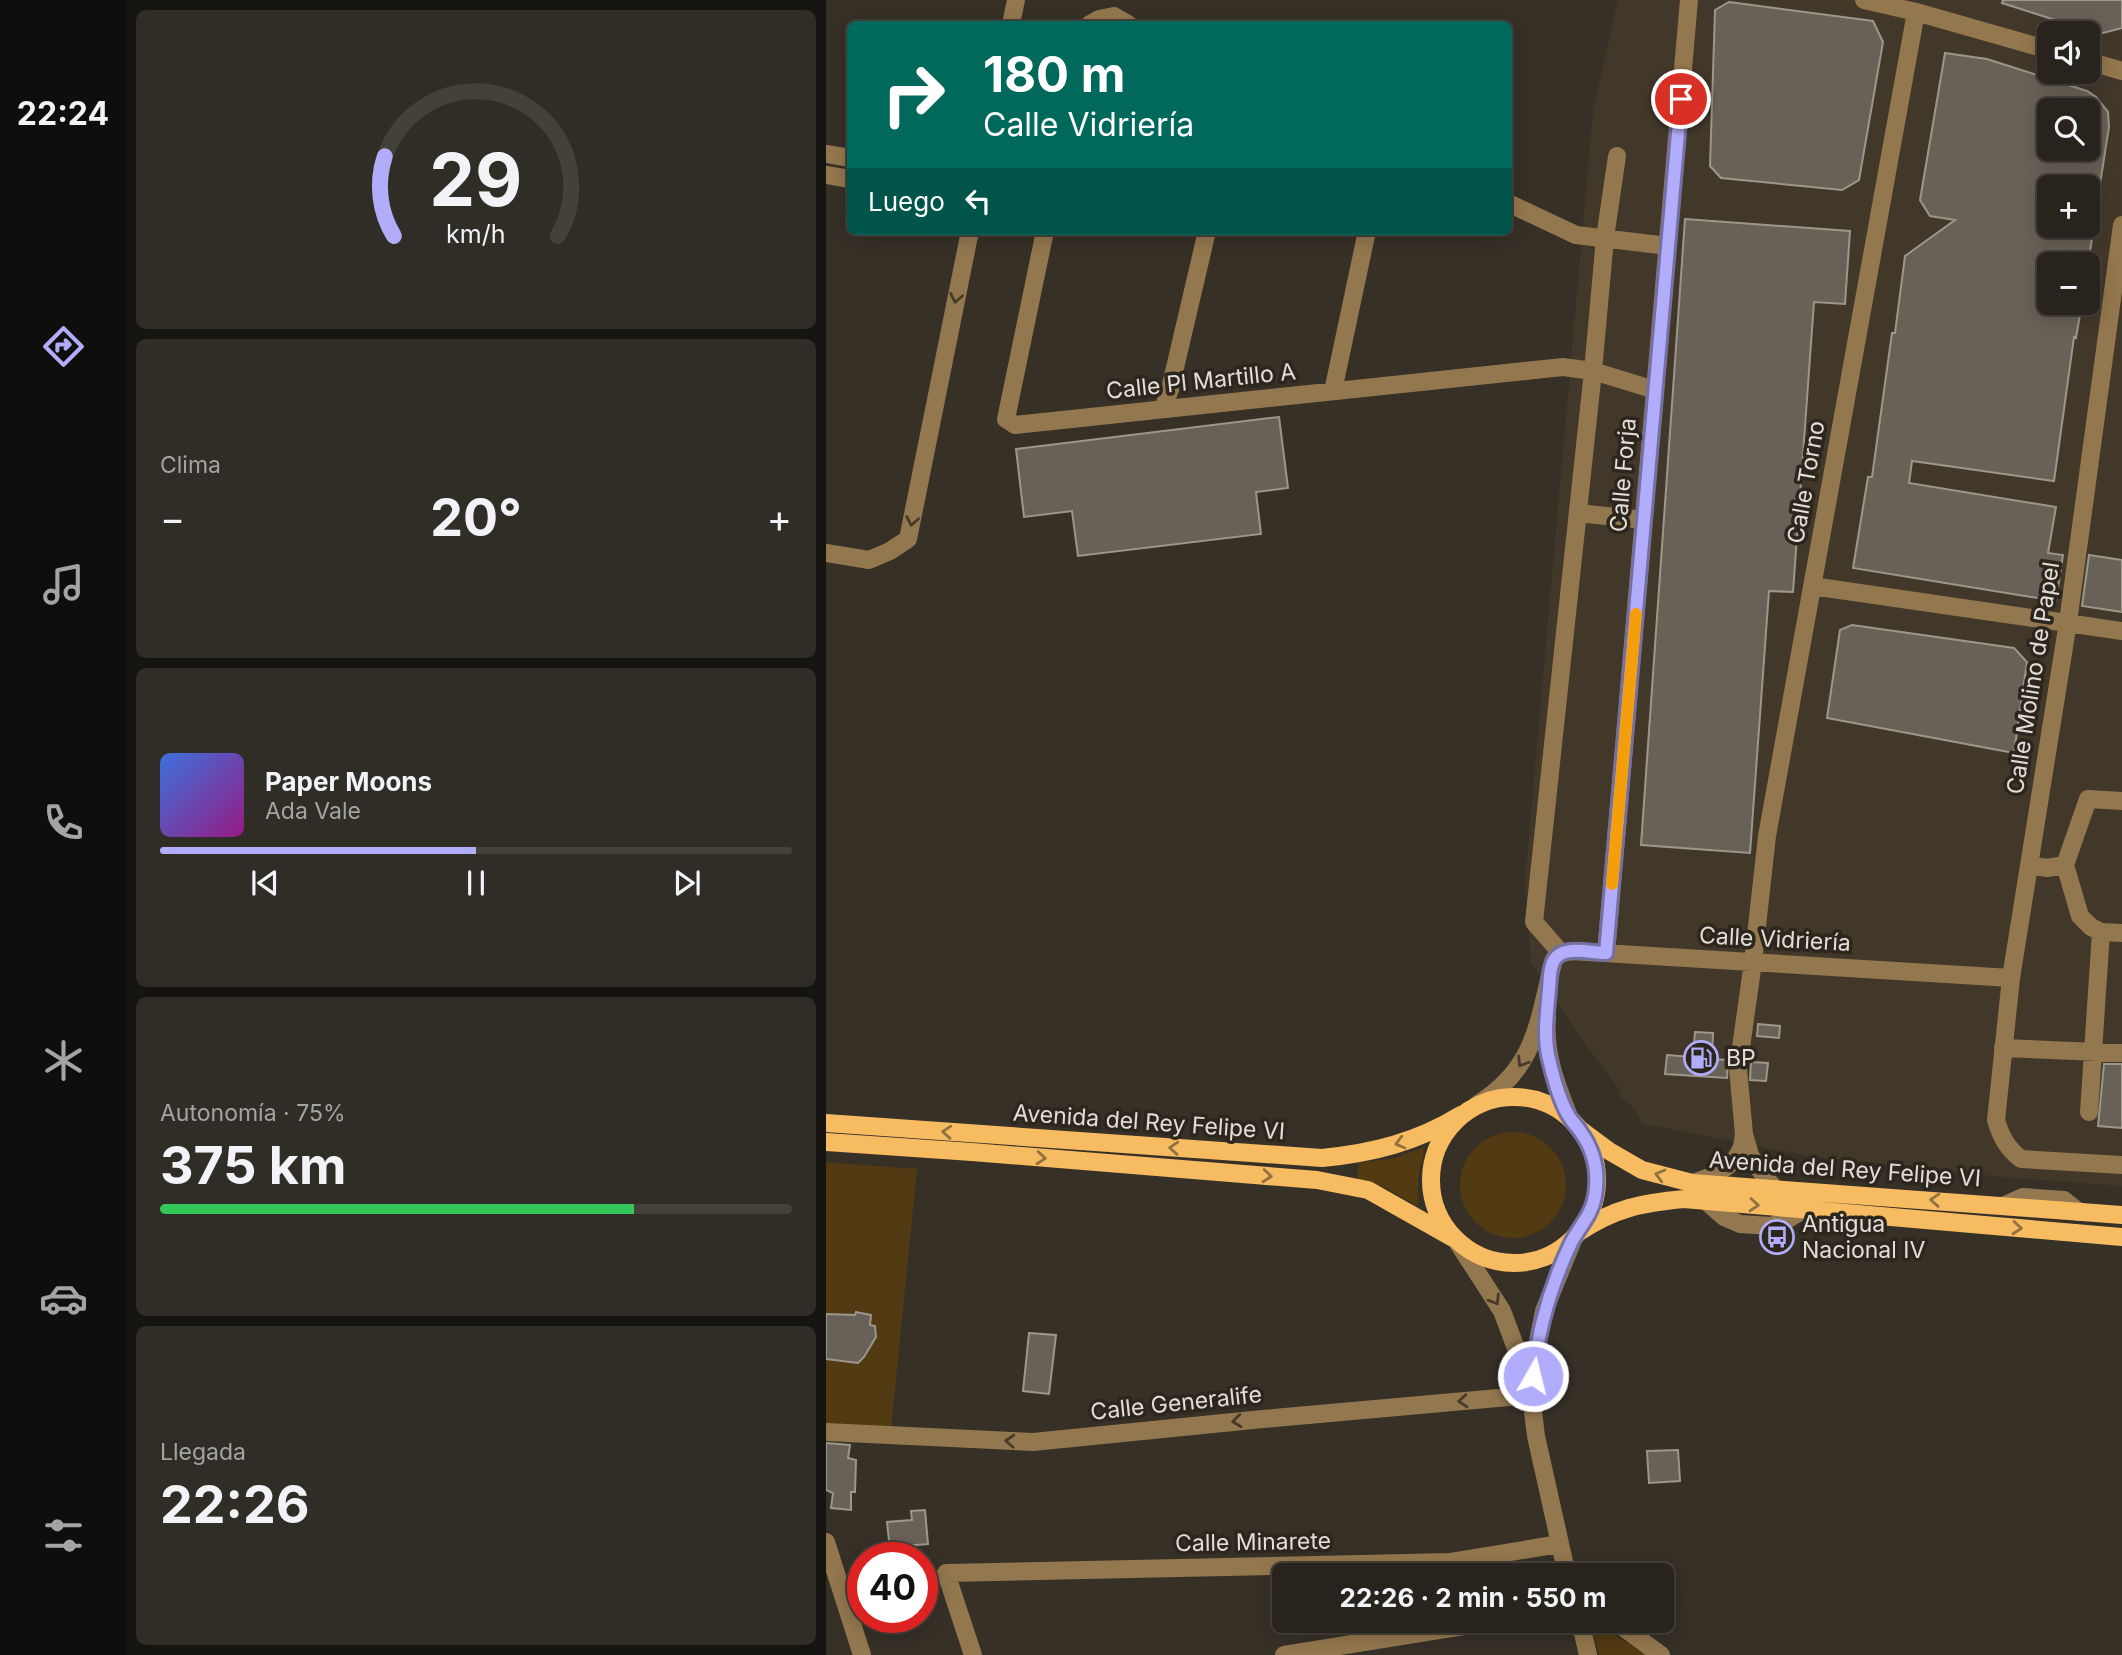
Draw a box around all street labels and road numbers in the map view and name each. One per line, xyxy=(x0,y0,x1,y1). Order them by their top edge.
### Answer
street label: Calle Pl Martillo A xyxy=(1105,357,1297,405)
street label: Calle Forja xyxy=(1604,417,1642,533)
street label: Calle Torno xyxy=(1781,419,1831,545)
street label: Calle Molino de Papel xyxy=(2001,560,2065,796)
street label: Calle Vidriería xyxy=(1698,921,1852,957)
street label: Avenida del Rey Felipe VI xyxy=(1012,1099,1286,1145)
street label: Avenida del Rey Felipe VI xyxy=(1708,1146,1982,1192)
street label: Calle Generalife xyxy=(1089,1380,1263,1426)
street label: Calle Minarete xyxy=(1175,1527,1331,1557)

